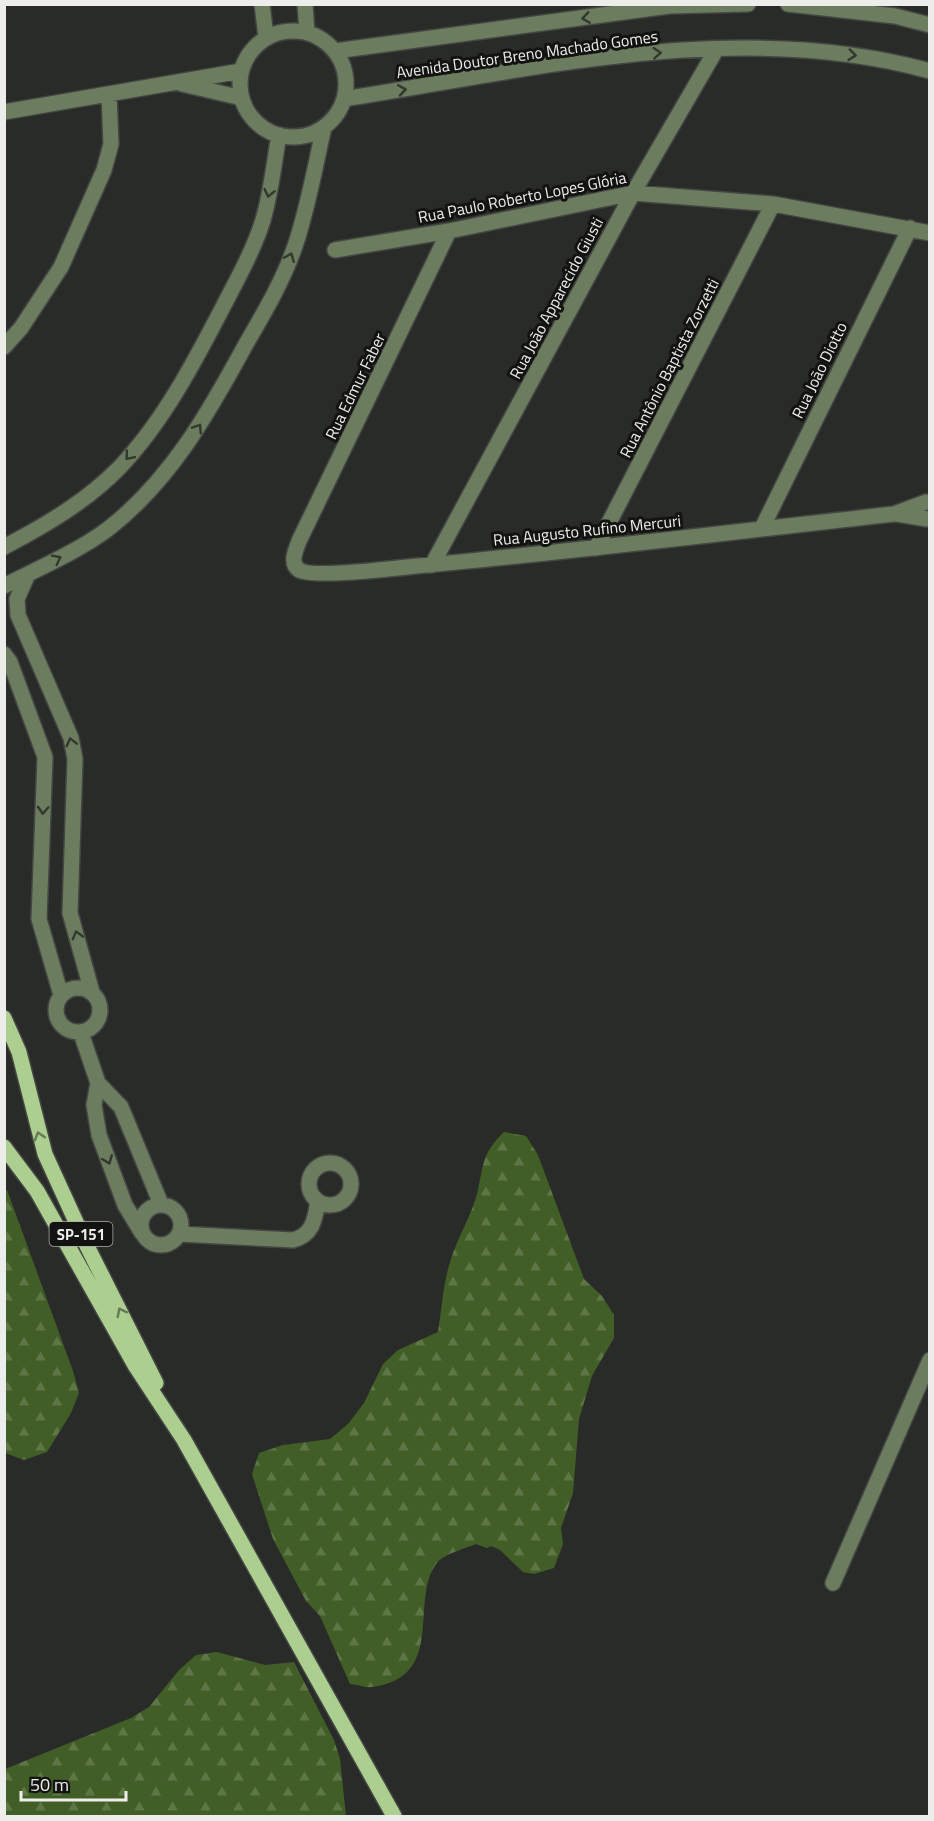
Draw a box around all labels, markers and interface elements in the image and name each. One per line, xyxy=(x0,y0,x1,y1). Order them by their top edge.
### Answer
one-way arrow xyxy=(581,11,590,23)
street label: Avenida Doutor Breno Machado Gomes xyxy=(395,24,659,84)
one-way arrow xyxy=(653,47,662,60)
one-way arrow xyxy=(847,48,856,61)
one-way arrow xyxy=(397,84,407,97)
street label: Rua Paulo Roberto Lopes Glória xyxy=(416,165,628,229)
one-way arrow xyxy=(263,188,276,198)
street label: Rua João Apparecido Giusti xyxy=(503,213,609,383)
one-way arrow xyxy=(283,252,296,263)
street label: Rua Antônio Baptista Zorzetti xyxy=(613,274,725,462)
street label: Rua João Diotto xyxy=(785,318,853,422)
street label: Rua Edmur Faber xyxy=(319,328,391,443)
one-way arrow xyxy=(191,424,202,435)
one-way arrow xyxy=(125,449,136,460)
street label: Rua Augusto Rufino Mercuri xyxy=(492,508,682,552)
one-way arrow xyxy=(50,555,61,566)
one-way arrow xyxy=(66,737,79,747)
one-way arrow xyxy=(37,805,50,814)
one-way arrow xyxy=(72,931,84,941)
one-way arrow xyxy=(34,1131,46,1142)
one-way arrow xyxy=(101,1154,114,1165)
road number: SP-151 xyxy=(50,1222,112,1246)
one-way arrow xyxy=(116,1308,128,1319)
scale bar xyxy=(21,1764,126,1802)
text: 50 m xyxy=(30,1771,69,1798)

